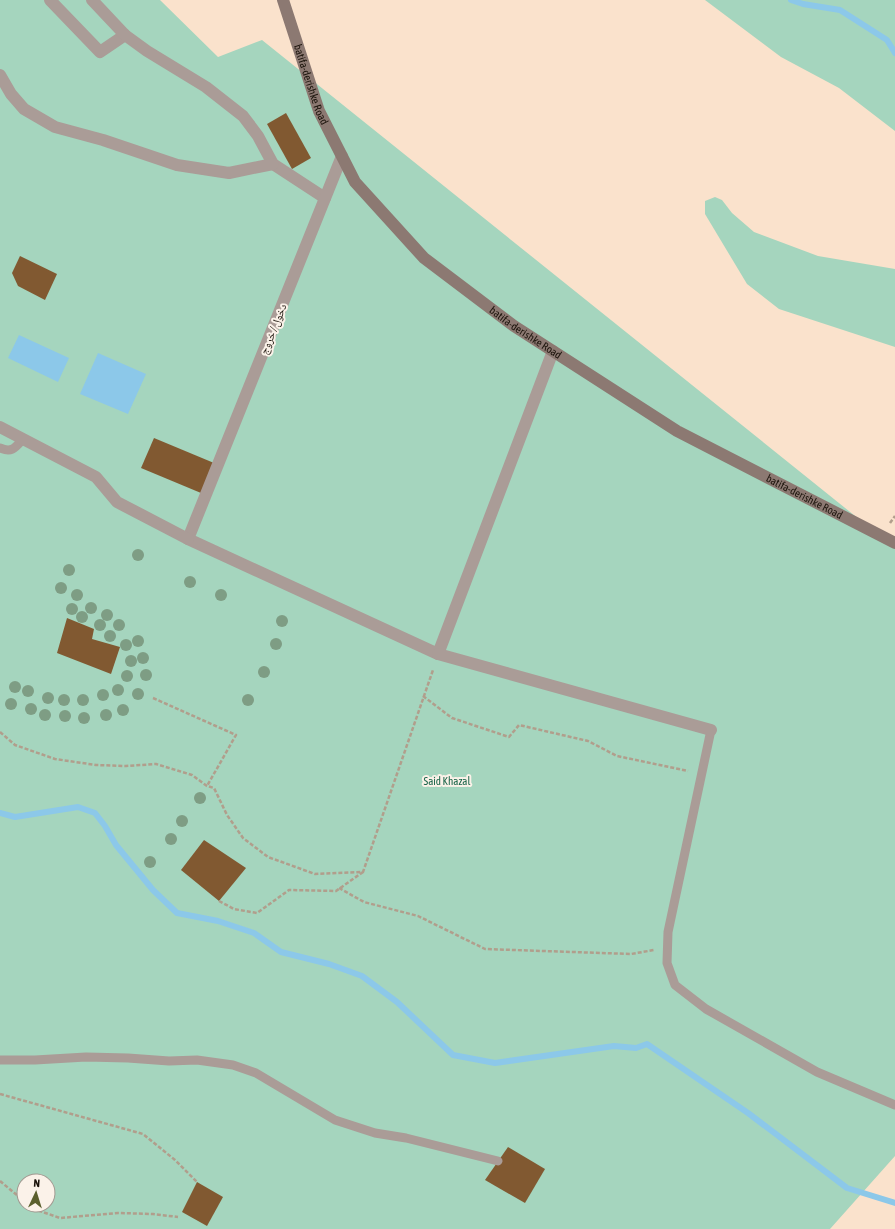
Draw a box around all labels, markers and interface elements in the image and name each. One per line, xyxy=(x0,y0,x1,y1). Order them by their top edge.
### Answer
street label: batifa-derishke Road xyxy=(292,43,331,127)
street label: دخول / خروج xyxy=(257,302,290,356)
street label: batifa-derishke Road xyxy=(487,304,564,361)
street label: batifa-derishke Road xyxy=(764,472,845,521)
park label: Said Khazal xyxy=(424,775,470,787)
north arrow xyxy=(16,1173,56,1213)
text: N xyxy=(33,1177,40,1189)

